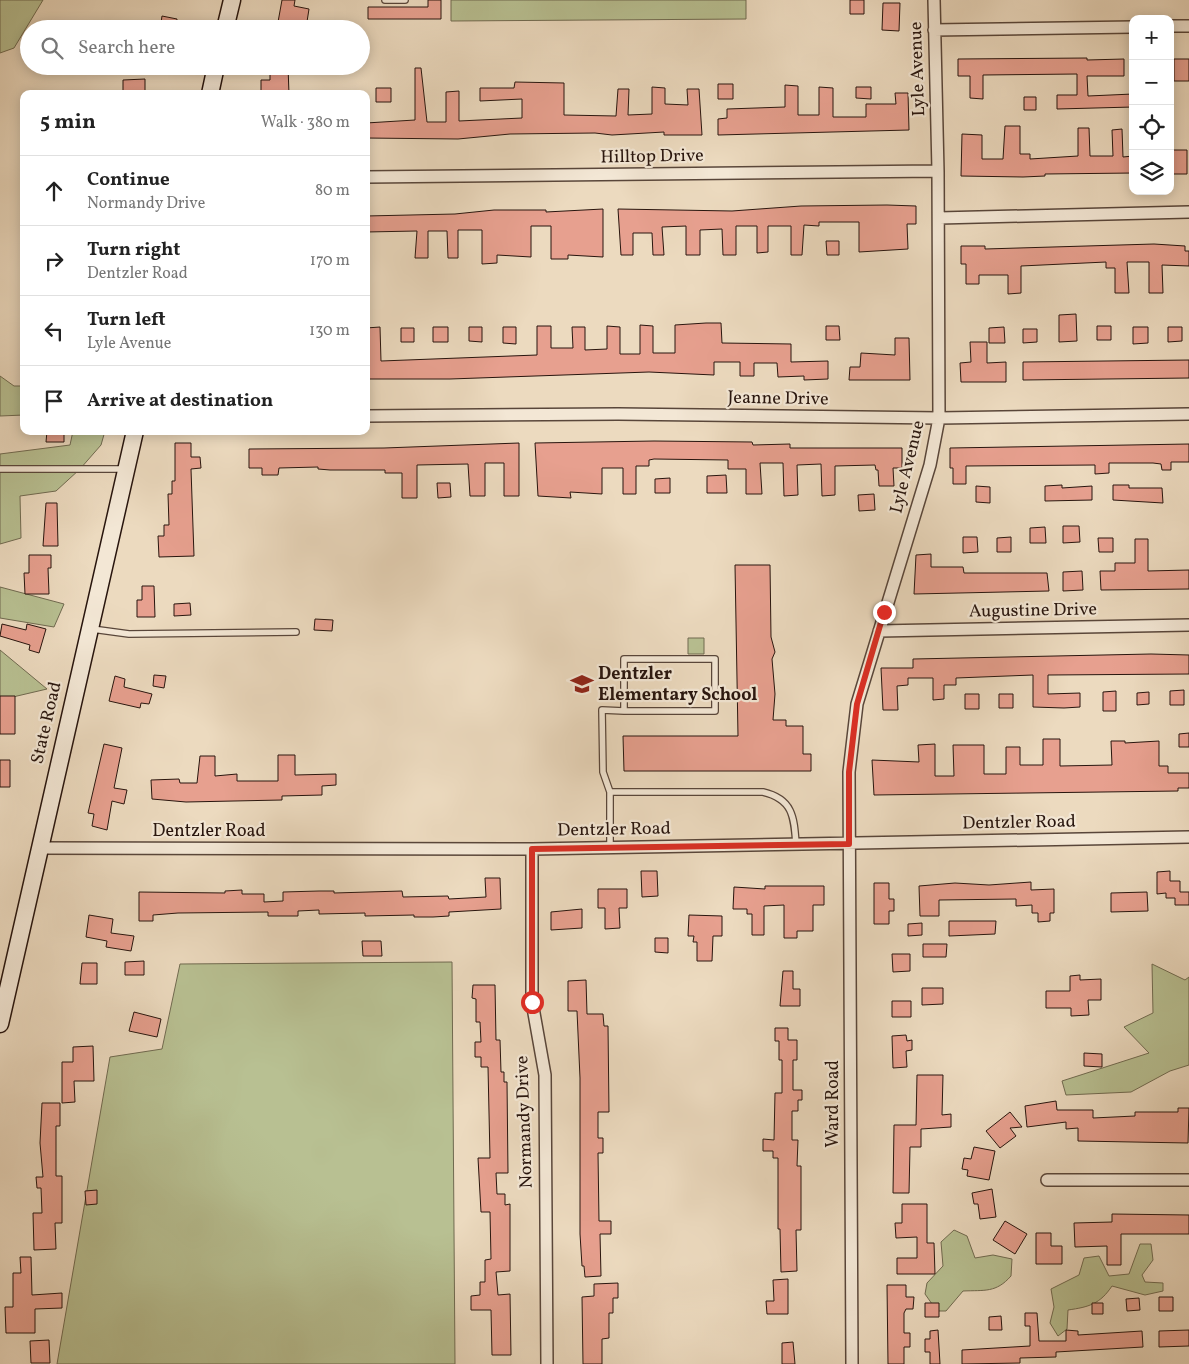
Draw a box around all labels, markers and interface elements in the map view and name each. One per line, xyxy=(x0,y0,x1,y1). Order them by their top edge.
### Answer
map controls xyxy=(1129,15,1174,195)
button: + xyxy=(1129,15,1174,60)
search box xyxy=(20,20,370,75)
street label: Lyle Avenue xyxy=(904,21,932,117)
icon: search xyxy=(38,34,66,62)
text: Search here xyxy=(78,35,175,61)
button: − xyxy=(1129,60,1174,105)
button: locate xyxy=(1129,105,1174,150)
text: 5 min xyxy=(40,108,96,137)
text: Walk · 380 m xyxy=(261,112,350,134)
street label: Hilltop Drive xyxy=(600,144,704,170)
button: layers xyxy=(1129,150,1174,195)
text: Continue xyxy=(87,167,170,193)
icon: ahead xyxy=(40,177,68,205)
text: 80 m xyxy=(315,180,350,202)
text: Normandy Drive xyxy=(87,193,205,215)
text: Turn right xyxy=(87,237,180,263)
icon: right xyxy=(40,247,68,275)
text: 170 m xyxy=(310,250,350,272)
text: Dentzler Road xyxy=(87,263,188,285)
text: Turn left xyxy=(87,307,166,333)
icon: left xyxy=(40,317,68,345)
text: 130 m xyxy=(309,320,350,342)
text: Lyle Avenue xyxy=(87,333,171,355)
street label: Jeanne Drive xyxy=(727,386,829,412)
icon: arrive xyxy=(40,387,68,415)
text: Arrive at destination xyxy=(87,388,273,414)
street label: Lyle Avenue xyxy=(884,418,932,516)
street label: Augustine Drive xyxy=(969,597,1097,625)
route end xyxy=(873,601,896,624)
place label: Dentzler Elementary School xyxy=(598,662,758,708)
school or university icon: Dentzler Elementary School xyxy=(569,671,595,697)
street label: State Road xyxy=(25,679,69,767)
street label: Dentzler Road xyxy=(962,810,1076,836)
street label: Dentzler Road xyxy=(557,817,671,843)
street label: Dentzler Road xyxy=(152,819,266,844)
route start xyxy=(521,991,544,1014)
street label: Normandy Drive xyxy=(510,1055,540,1189)
street label: Ward Road xyxy=(821,1060,846,1148)

